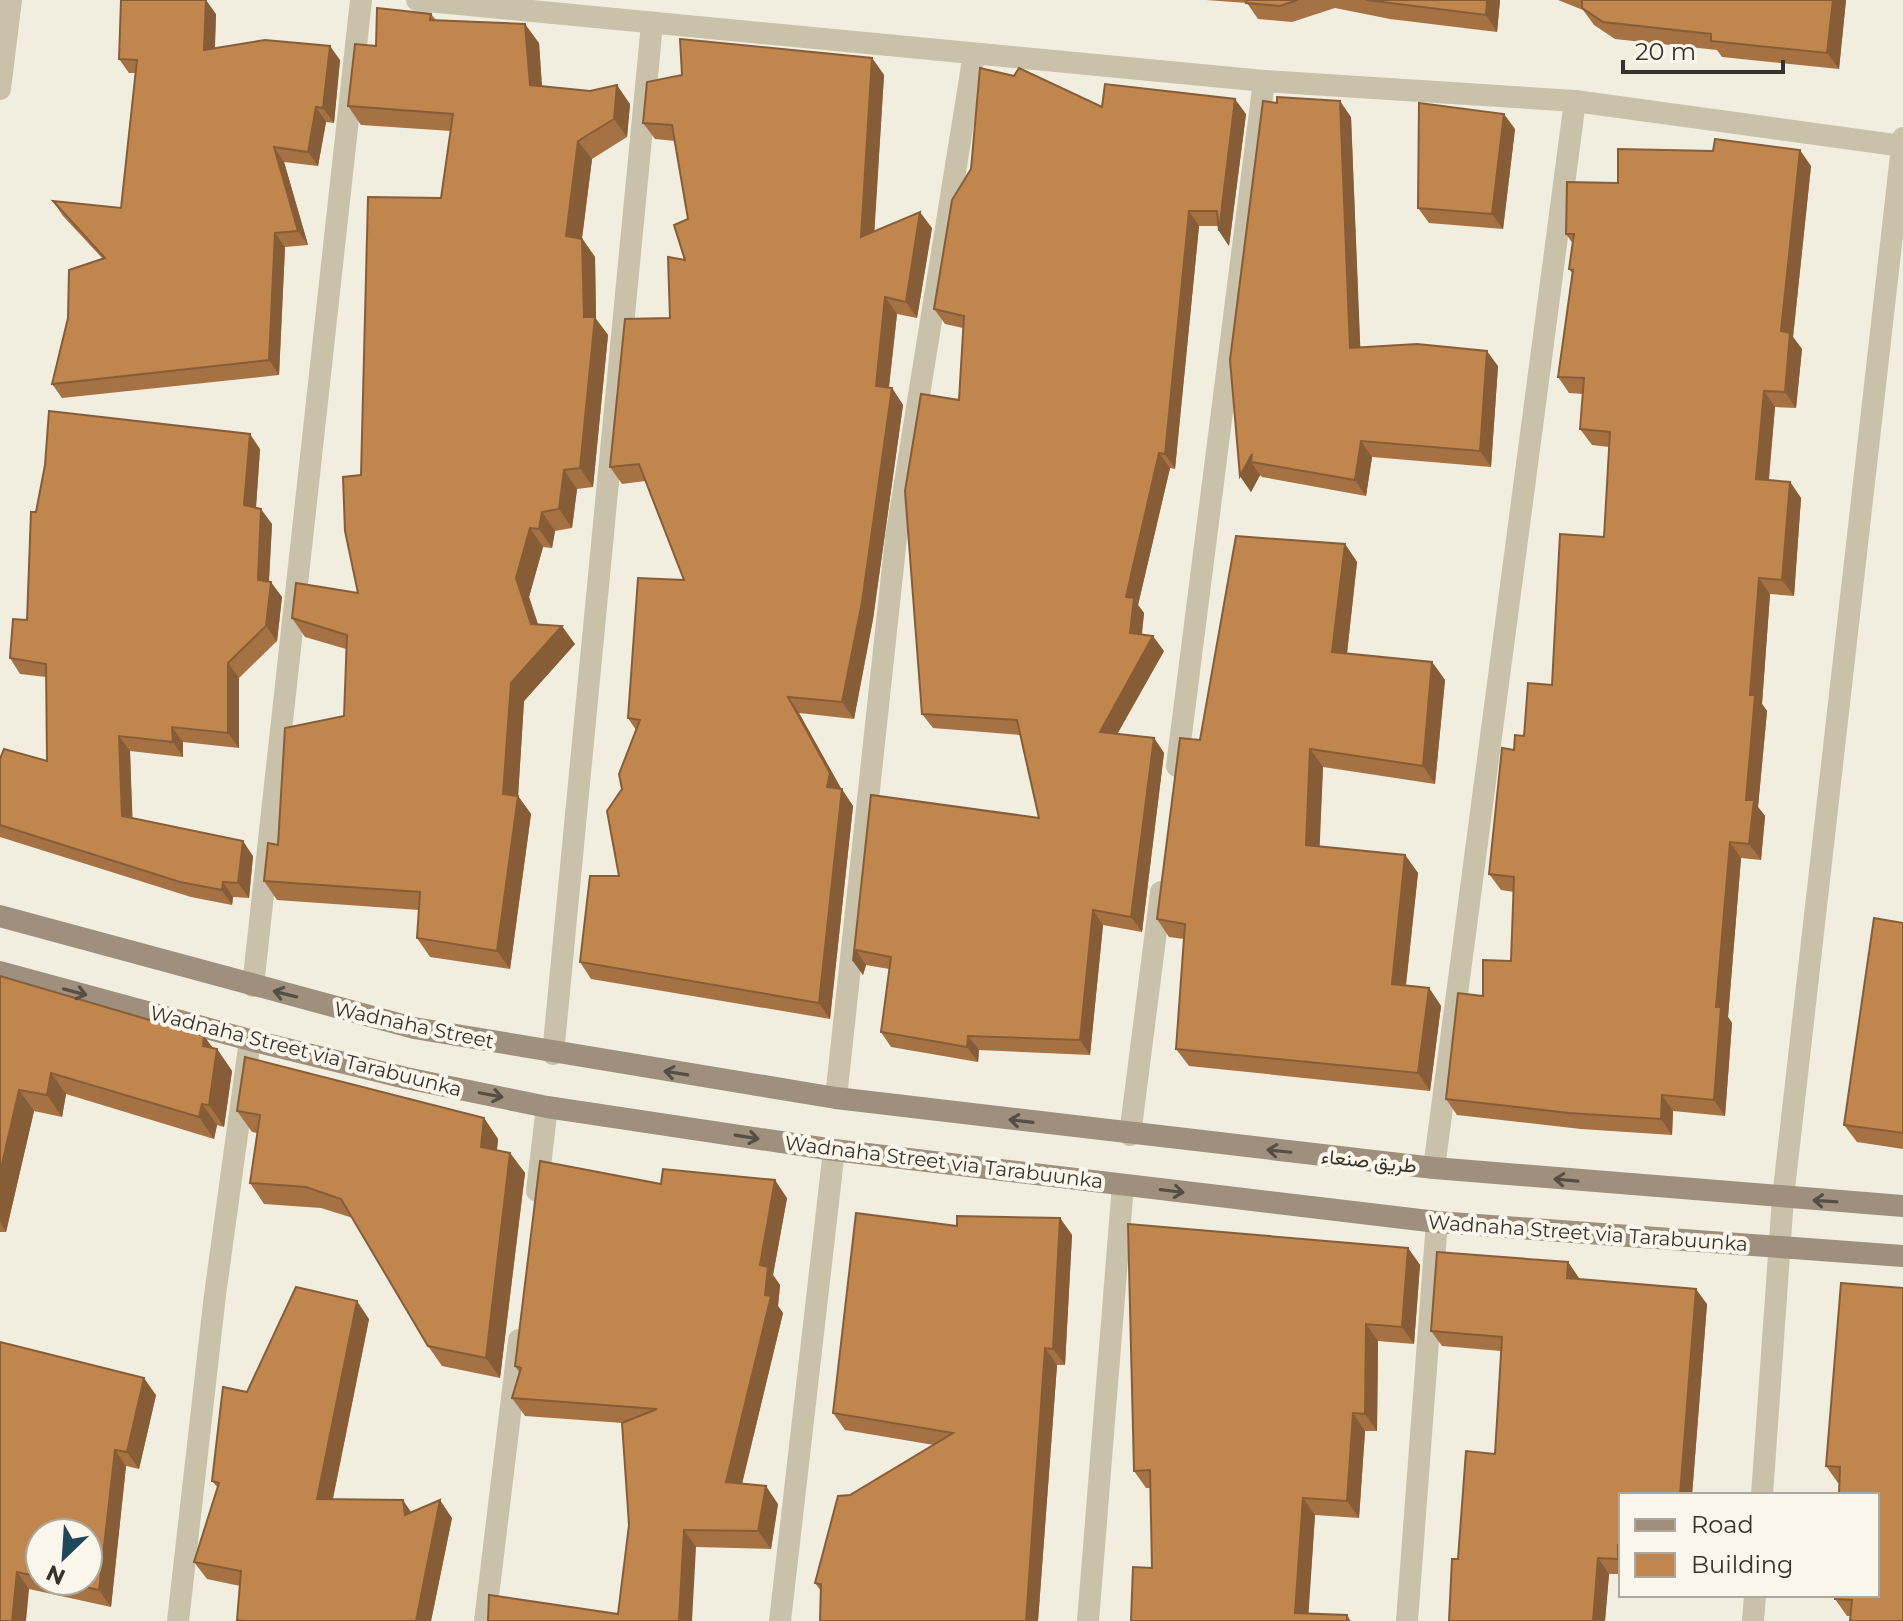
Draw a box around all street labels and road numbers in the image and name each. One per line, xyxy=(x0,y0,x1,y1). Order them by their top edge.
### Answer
street label: Wadnaha Street xyxy=(332,996,496,1054)
street label: Wadnaha Street via Tarabuunka xyxy=(148,1001,464,1101)
street label: Wadnaha Street via Tarabuunka xyxy=(783,1131,1105,1193)
street label: طريق صنعاء xyxy=(1320,1144,1418,1179)
street label: Wadnaha Street via Tarabuunka xyxy=(1427,1210,1749,1256)

